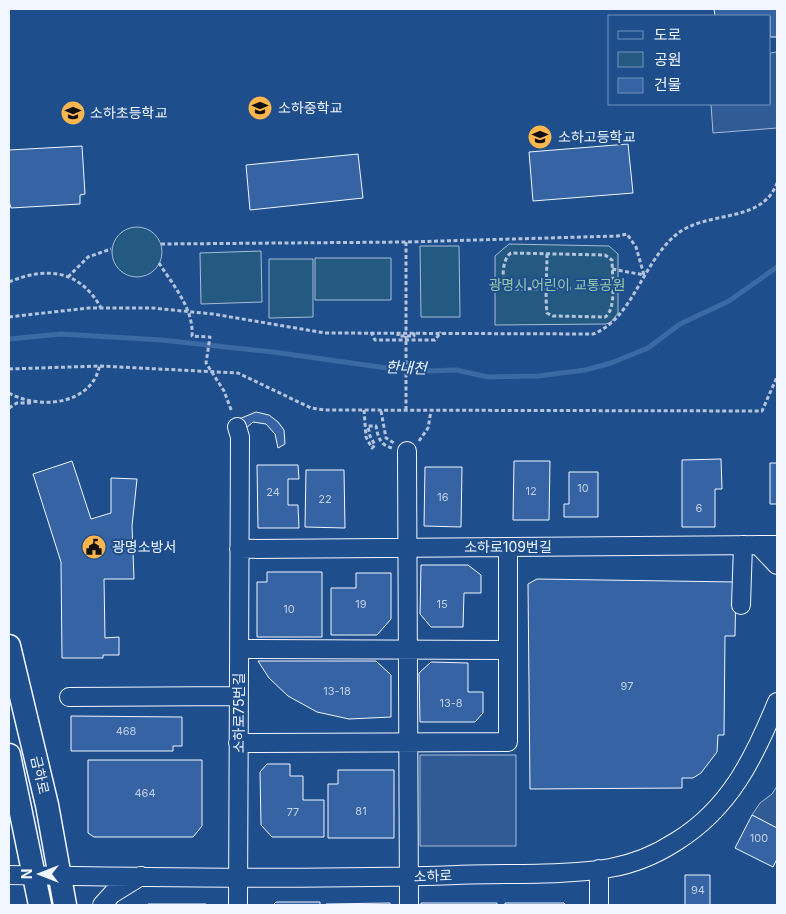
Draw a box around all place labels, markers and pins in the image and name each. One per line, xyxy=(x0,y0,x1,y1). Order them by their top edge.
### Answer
school or university icon: 소하중학교 xyxy=(247,95,273,121)
place label: 소하중학교 xyxy=(278,99,343,116)
school or university icon: 소하초등학교 xyxy=(60,100,86,126)
place label: 소하초등학교 xyxy=(90,104,167,121)
school or university icon: 소하고등학교 xyxy=(527,124,553,150)
place label: 소하고등학교 xyxy=(558,128,635,145)
public building icon: 광명소방서 xyxy=(81,534,107,560)
place label: 광명소방서 xyxy=(112,538,176,555)

